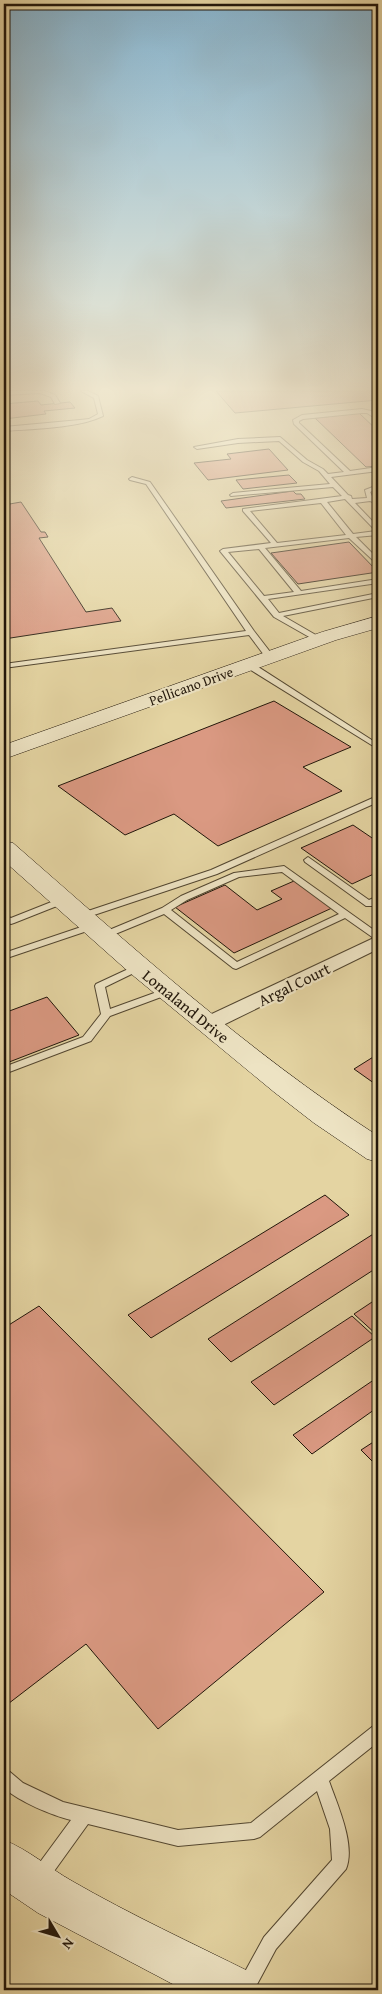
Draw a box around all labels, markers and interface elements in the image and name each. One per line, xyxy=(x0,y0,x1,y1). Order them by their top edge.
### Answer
street label: Pellicano Drive xyxy=(146,661,236,710)
street label: Argal Court xyxy=(254,956,334,1012)
street label: Lomaland Drive xyxy=(137,963,235,1049)
north arrow xyxy=(32,1912,82,1962)
text: N xyxy=(57,1934,79,1954)

